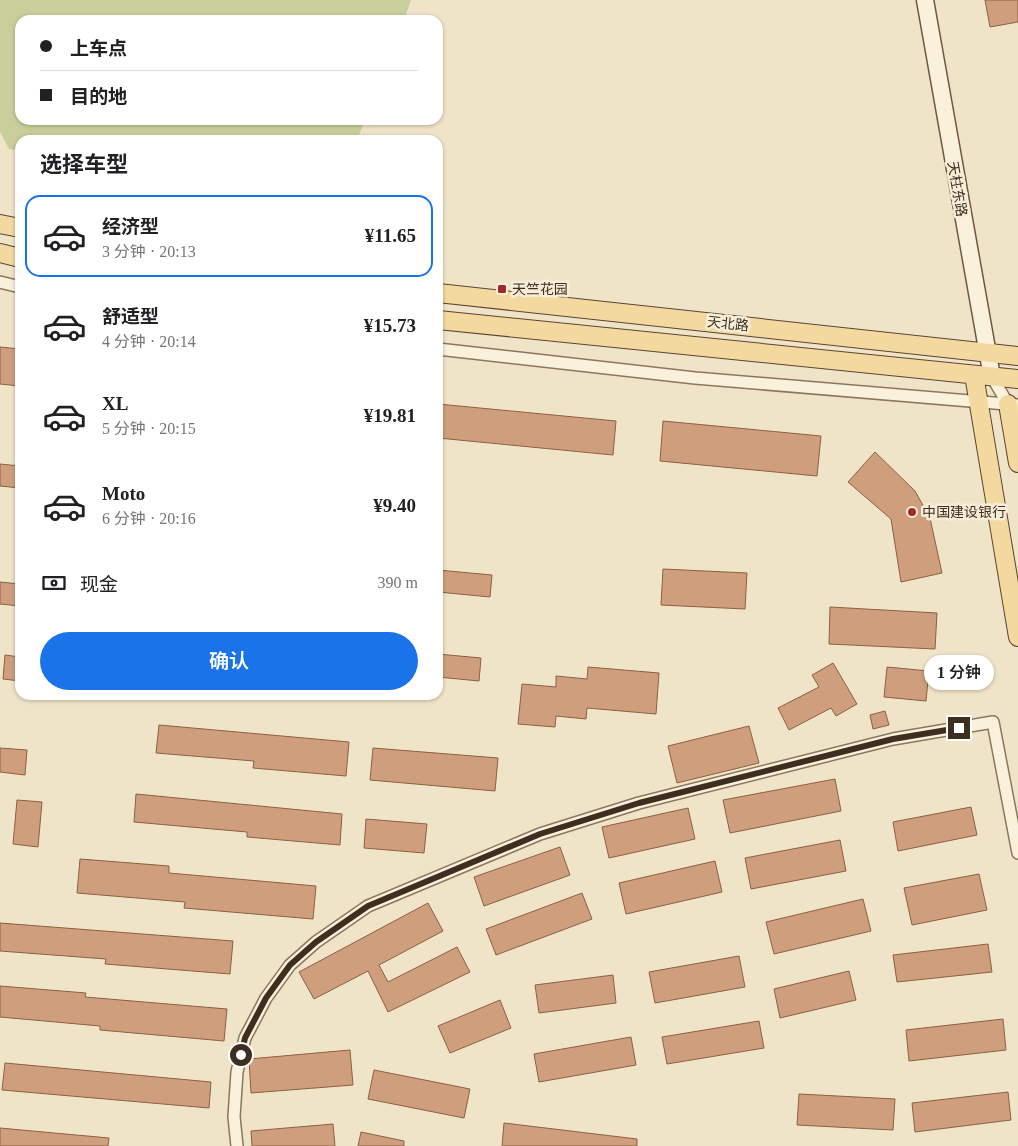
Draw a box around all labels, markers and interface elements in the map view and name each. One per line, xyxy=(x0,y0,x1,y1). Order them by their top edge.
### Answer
text: 上车点 xyxy=(70,38,127,59)
text: 目的地 xyxy=(70,86,127,107)
text: 选择车型 xyxy=(40,152,128,177)
street label: 天柱东路 xyxy=(945,160,969,218)
icon: car xyxy=(42,214,87,259)
text: 经济型 xyxy=(102,216,159,237)
text: ¥11.65 xyxy=(365,225,416,246)
text: 3 分钟 · 20:13 xyxy=(102,243,196,260)
place label: 天竺花园 xyxy=(512,282,568,297)
marker: 天竺花园 xyxy=(496,283,508,295)
icon: car xyxy=(42,304,87,349)
text: 舒适型 xyxy=(102,306,159,327)
street label: 天北路 xyxy=(706,313,750,334)
text: ¥15.73 xyxy=(364,315,416,336)
text: 4 分钟 · 20:14 xyxy=(102,333,196,350)
text: XL xyxy=(102,393,128,414)
icon: car xyxy=(42,394,87,439)
text: ¥19.81 xyxy=(364,405,416,426)
text: 5 分钟 · 20:15 xyxy=(102,420,196,437)
text: Moto xyxy=(102,483,145,504)
icon: car xyxy=(42,484,87,529)
text: ¥9.40 xyxy=(373,495,416,516)
place label: 中国建设银行 xyxy=(922,505,1006,520)
marker: 中国建设银行 xyxy=(906,506,918,518)
text: 6 分钟 · 20:16 xyxy=(102,510,196,527)
icon: cash xyxy=(40,569,68,597)
text: 现金 xyxy=(80,574,118,595)
text: 390 m xyxy=(378,574,418,591)
button: 确认 xyxy=(40,632,418,690)
callout: 1 分钟 xyxy=(924,656,994,690)
text: 1 分钟 xyxy=(937,664,981,681)
route end xyxy=(948,717,970,739)
route start xyxy=(230,1044,252,1066)

